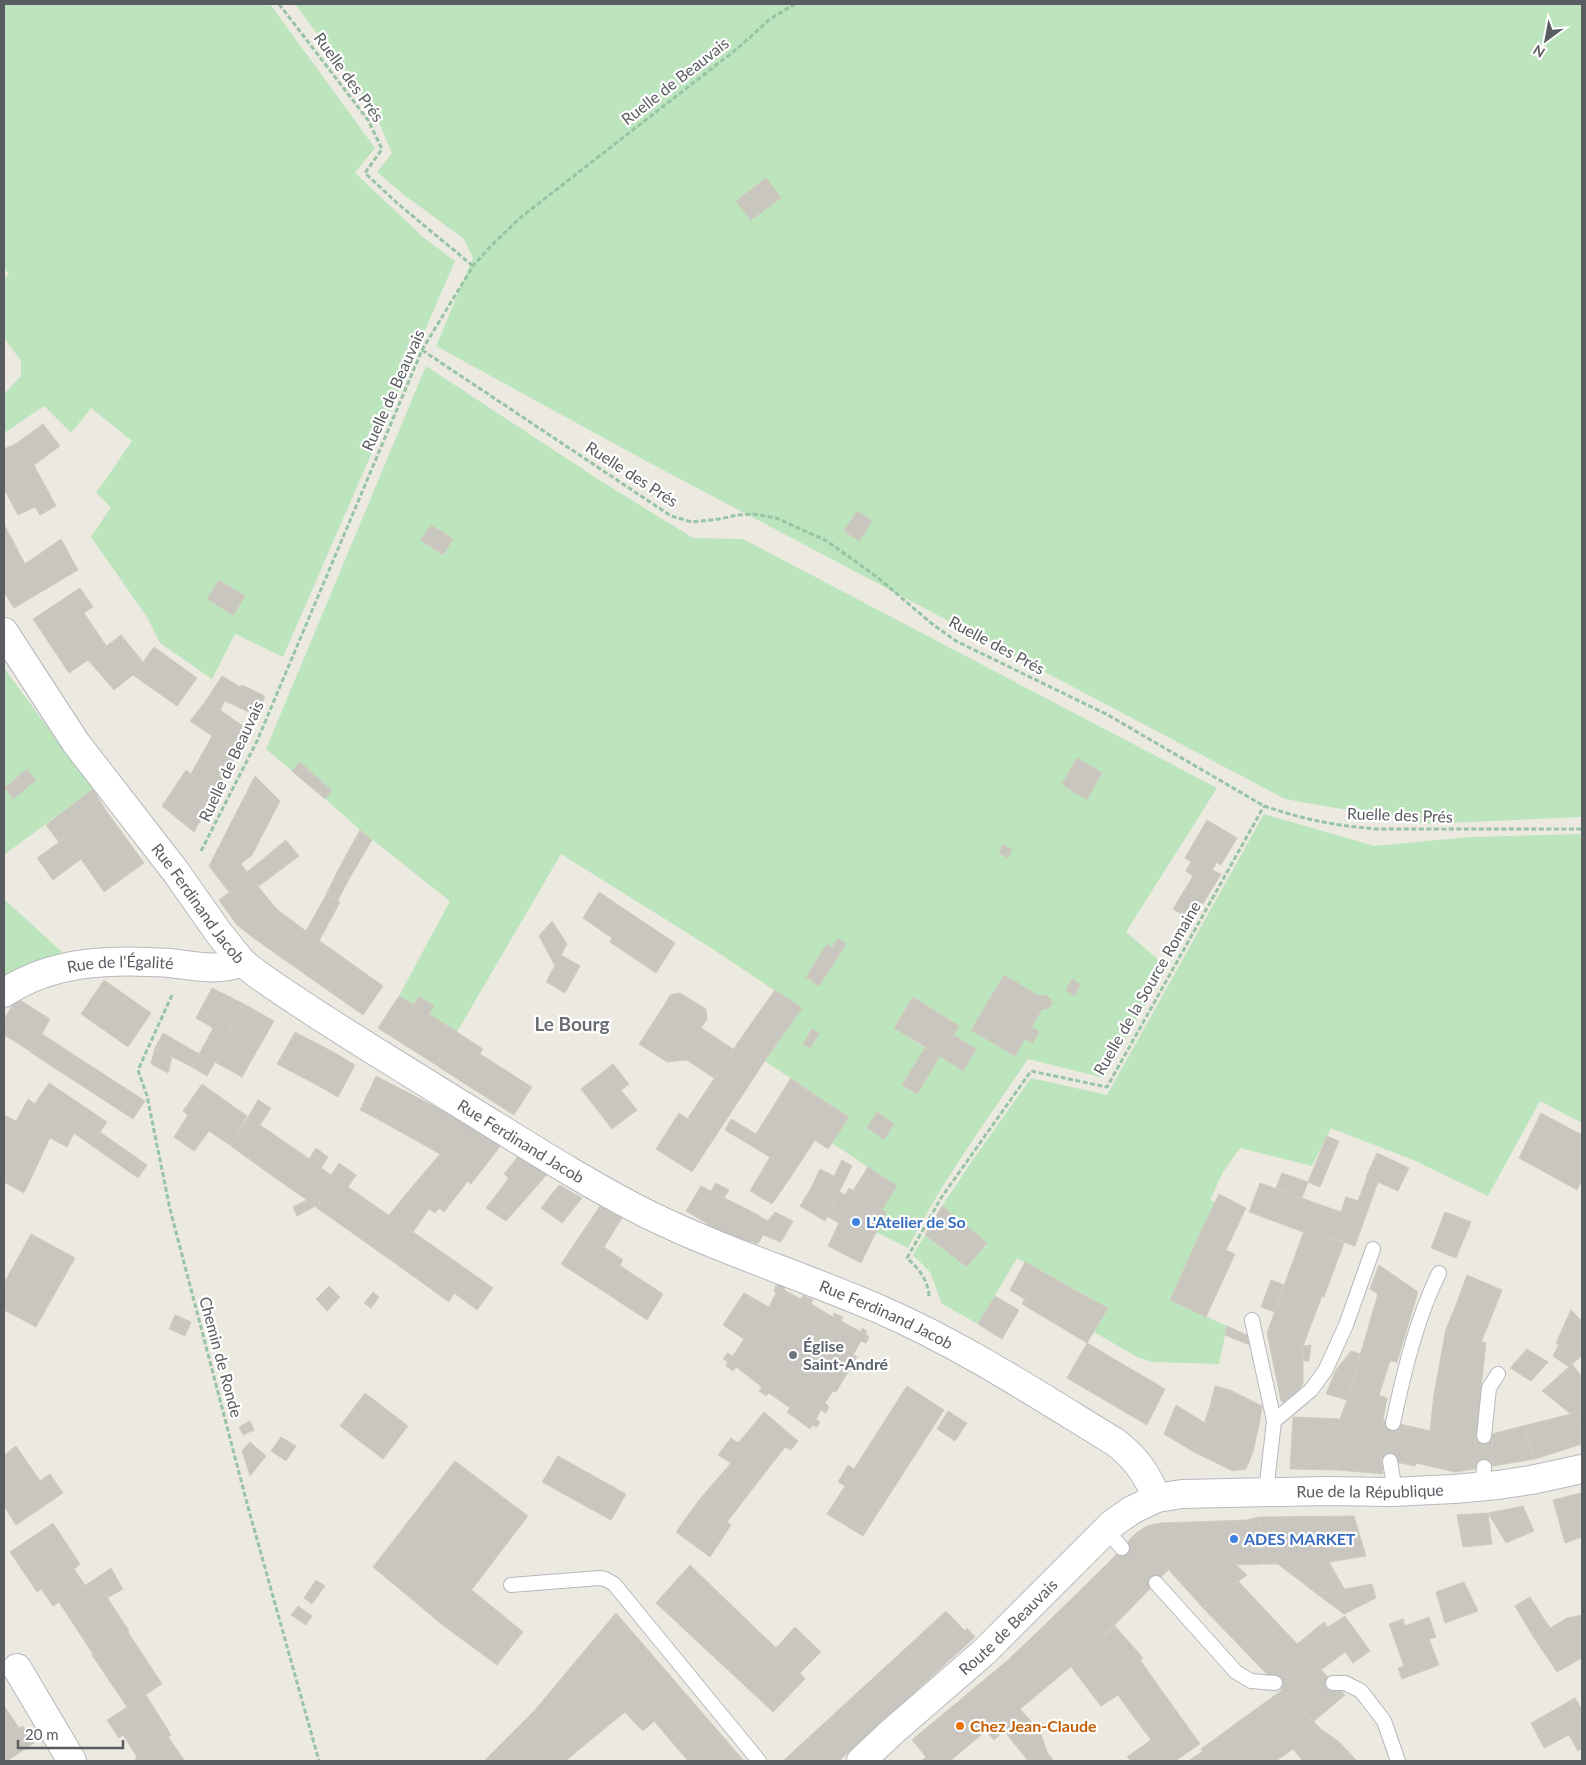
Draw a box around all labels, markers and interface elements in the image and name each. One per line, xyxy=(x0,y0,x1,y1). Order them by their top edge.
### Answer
north arrow xyxy=(1521,15,1571,65)
street label: Ruelle des Prés xyxy=(311,28,388,125)
street label: Ruelle de Beauvais xyxy=(617,33,732,128)
text: N xyxy=(1530,41,1548,62)
street label: Ruelle de Beauvais xyxy=(357,326,428,454)
street label: Ruelle des Prés xyxy=(583,437,682,510)
street label: Ruelle des Prés xyxy=(946,611,1049,678)
street label: Ruelle de Beauvais xyxy=(194,697,267,824)
street label: Ruelle des Prés xyxy=(1347,803,1453,826)
street label: Rue Ferdinand Jacob xyxy=(148,839,249,967)
street label: Ruelle de la Source Romaine xyxy=(1089,897,1204,1078)
street label: Rue de l'Égalité xyxy=(65,951,174,976)
district label: Le Bourg xyxy=(534,1012,610,1035)
street label: Rue Ferdinand Jacob xyxy=(455,1095,588,1187)
place label: L'Atelier de So xyxy=(866,1212,966,1231)
marker: L'Atelier de So xyxy=(850,1216,862,1228)
street label: Rue Ferdinand Jacob xyxy=(817,1276,957,1353)
street label: Chemin de Ronde xyxy=(196,1294,247,1419)
place label: Église Saint-André xyxy=(803,1336,889,1373)
marker: Église Saint-André xyxy=(787,1349,799,1361)
street label: Rue de la République xyxy=(1296,1480,1444,1501)
place label: ADES MARKET xyxy=(1243,1529,1356,1548)
marker: ADES MARKET xyxy=(1228,1533,1240,1545)
street label: Route de Beauvais xyxy=(955,1575,1061,1679)
place label: Chez Jean-Claude xyxy=(970,1716,1097,1735)
scale bar xyxy=(18,1718,122,1750)
marker: Chez Jean-Claude xyxy=(954,1720,966,1732)
text: 20 m xyxy=(25,1725,59,1743)

